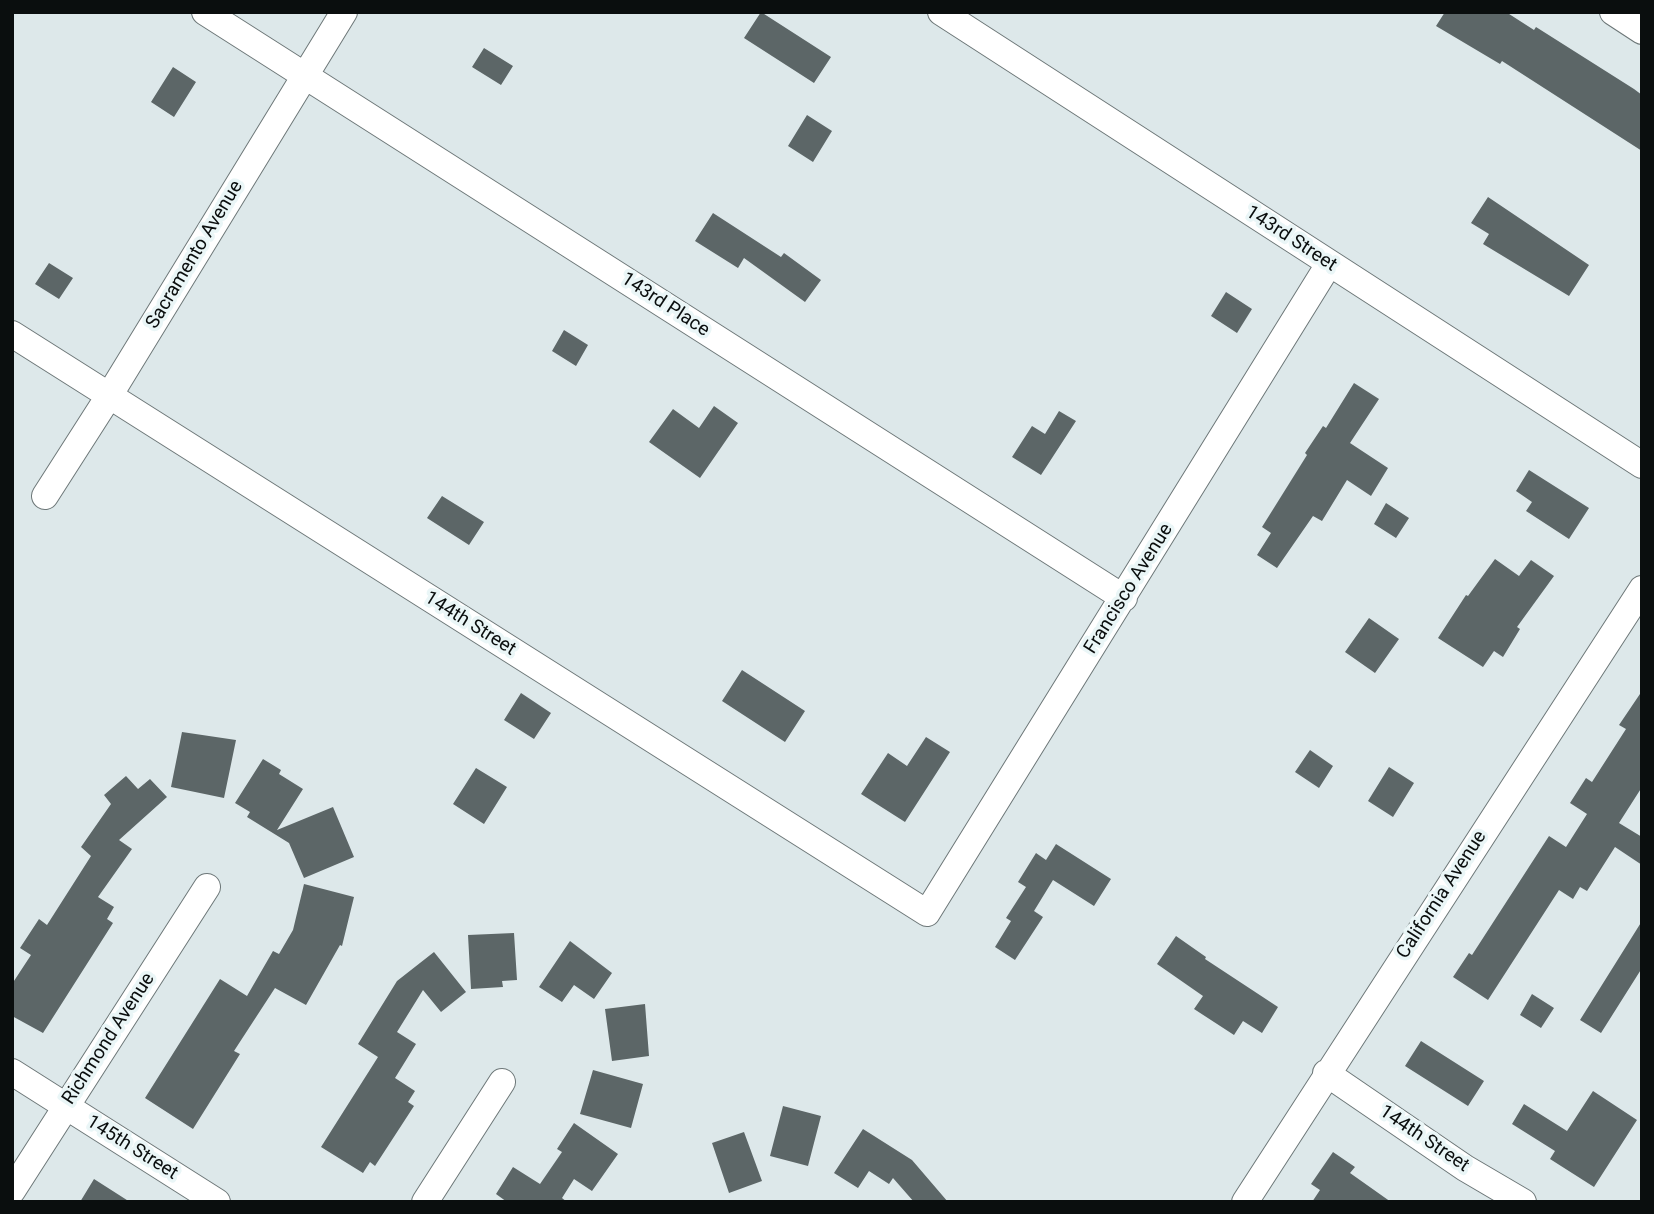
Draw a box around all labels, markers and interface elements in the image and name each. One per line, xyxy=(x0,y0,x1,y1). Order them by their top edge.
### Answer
street label: Sacramento Avenue xyxy=(142,177,248,333)
street label: 143rd Street xyxy=(1241,201,1341,277)
street label: 143rd Place xyxy=(617,268,713,342)
street label: Francisco Avenue xyxy=(1080,520,1178,658)
street label: 144th Street xyxy=(420,587,520,661)
street label: California Avenue xyxy=(1392,827,1492,963)
street label: Richmond Avenue xyxy=(58,969,160,1109)
street label: 144th Street xyxy=(1375,1101,1473,1177)
street label: 145th Street xyxy=(82,1111,182,1185)

